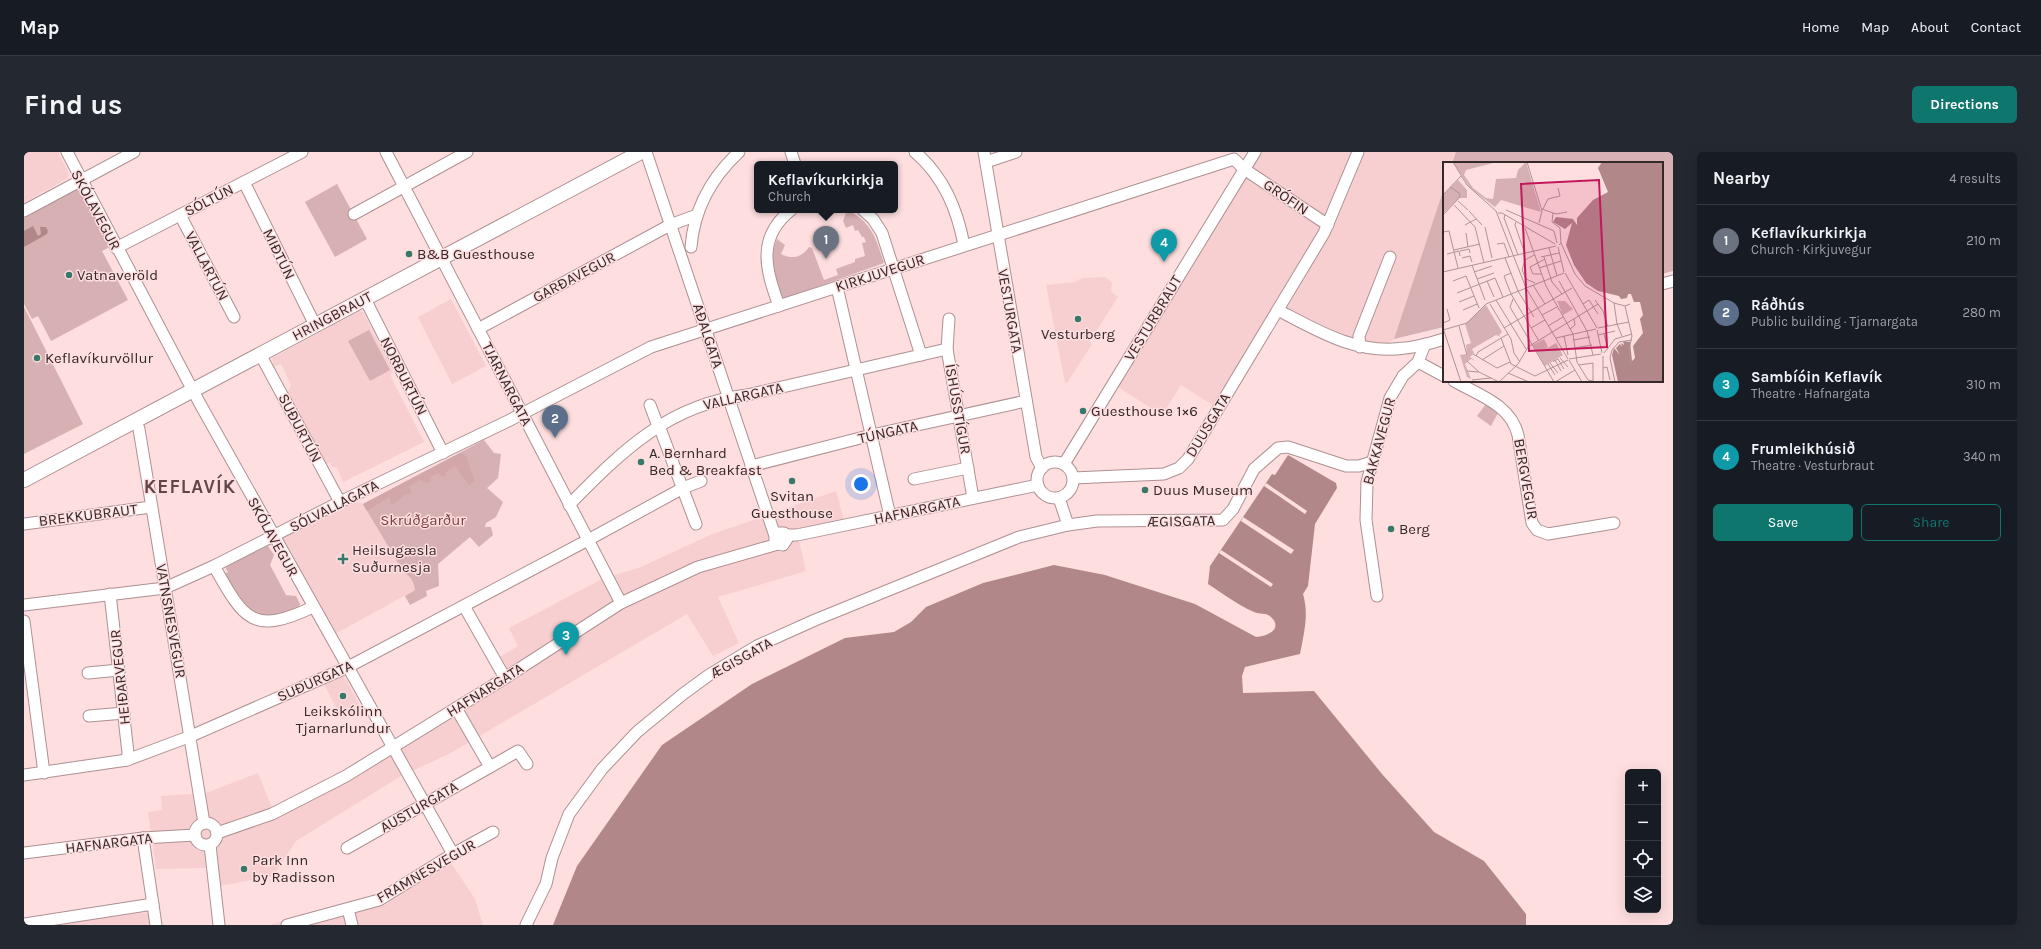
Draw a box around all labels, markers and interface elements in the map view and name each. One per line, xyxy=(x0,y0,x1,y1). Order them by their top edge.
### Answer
text: Map xyxy=(20,17,59,39)
text: Home xyxy=(1802,19,1839,36)
text: Map xyxy=(1861,19,1889,36)
text: About xyxy=(1911,19,1949,36)
text: Contact xyxy=(1971,19,2021,36)
button: Directions xyxy=(1912,86,2017,123)
text: Find us xyxy=(24,88,123,121)
popup xyxy=(754,161,898,213)
inset map xyxy=(1443,162,1663,382)
street label: SKÓLAVEGUR xyxy=(67,167,125,253)
text: Nearby xyxy=(1713,168,1770,188)
text: Keflavíkurkirkja xyxy=(768,171,884,189)
text: 4 results xyxy=(1949,171,2001,186)
street label: GRÓFIN xyxy=(1260,175,1312,219)
street label: SÓLTÚN xyxy=(181,180,237,220)
text: Church xyxy=(768,189,811,204)
text: Keflavíkurkirkja xyxy=(1751,224,1867,242)
street label: MIÐTÚN xyxy=(259,226,299,282)
pin: 1 xyxy=(813,226,839,259)
street label: VALLARTÚN xyxy=(181,228,233,304)
pin: 4 xyxy=(1151,229,1177,262)
text: 1 xyxy=(1724,233,1728,248)
text: 210 m xyxy=(1966,233,2001,248)
text: Church · Kirkjuvegur xyxy=(1751,242,1871,257)
place label: B&B Guesthouse xyxy=(417,245,535,263)
street label: GARÐAVEGUR xyxy=(530,248,618,306)
marker: B&B Guesthouse xyxy=(404,249,414,259)
street label: KIRKJUVEGUR xyxy=(833,250,927,296)
place label: Vatnaveröld xyxy=(77,266,158,284)
street label: VESTURGATA xyxy=(994,267,1026,355)
marker: Vatnaveröld xyxy=(64,270,74,280)
street label: VESTURBRAUT xyxy=(1120,271,1186,364)
street label: HRINGBRAUT xyxy=(289,287,375,345)
text: Ráðhús xyxy=(1751,296,1805,314)
street label: AÐALGATA xyxy=(689,301,727,371)
text: 2 xyxy=(1722,305,1730,320)
text: 280 m xyxy=(1963,305,2001,320)
marker: Vesturberg xyxy=(1073,314,1083,324)
text: Public building · Tjarnargata xyxy=(1751,314,1918,329)
place label: Vesturberg xyxy=(1041,325,1115,343)
street label: NORÐURTÚN xyxy=(377,334,431,418)
street label: TJARNARGATA xyxy=(478,339,536,429)
place label: Keflavíkurvöllur xyxy=(45,349,154,367)
marker: Keflavíkurvöllur xyxy=(32,353,42,363)
street label: ÍSHÚSSTÍGUR xyxy=(941,362,975,456)
text: Sambíóin Keflavík xyxy=(1751,368,1882,386)
text: 3 xyxy=(1722,377,1730,392)
text: 310 m xyxy=(1966,377,2001,392)
street label: VALLARGATA xyxy=(701,378,785,414)
text: Theatre · Hafnargata xyxy=(1751,386,1870,401)
street label: DUUSGATA xyxy=(1182,389,1234,460)
street label: SUÐURTÚN xyxy=(274,391,326,465)
street label: BAKKAVEGUR xyxy=(1359,395,1399,487)
place label: Guesthouse 1×6 xyxy=(1091,402,1198,420)
pin: 2 xyxy=(542,405,568,438)
marker: Guesthouse 1×6 xyxy=(1078,406,1088,416)
street label: TÚNGATA xyxy=(856,416,920,448)
street label: BERGVEGUR xyxy=(1510,437,1542,521)
text: Frumleikhúsið xyxy=(1751,440,1855,458)
place label: A. Bernhard Bed & Breakfast xyxy=(649,444,762,479)
text: 4 xyxy=(1722,449,1730,464)
text: 340 m xyxy=(1963,449,2001,464)
marker: A. Bernhard Bed & Breakfast xyxy=(636,457,646,467)
text: Theatre · Vesturbraut xyxy=(1751,458,1874,473)
district label: KEFLAVÍK xyxy=(144,473,236,498)
your location xyxy=(851,474,871,494)
street label: SÓLVALLAGATA xyxy=(286,476,382,536)
marker: Svitan Guesthouse xyxy=(787,476,797,486)
place label: Duus Museum xyxy=(1153,481,1253,499)
marker: Duus Museum xyxy=(1140,485,1150,495)
place label: Svitan Guesthouse xyxy=(751,487,833,522)
street label: HAFNARGATA xyxy=(872,492,962,528)
street label: SKÓLAVEGUR xyxy=(244,494,302,580)
street label: BREKKUBRAUT xyxy=(38,500,139,530)
button: Save xyxy=(1713,504,1853,541)
button: Share xyxy=(1861,504,2001,541)
park label: Skrúðgarður xyxy=(380,511,466,529)
street label: ÆGISGATA xyxy=(1146,511,1216,531)
place label: Berg xyxy=(1399,520,1430,538)
marker: Berg xyxy=(1386,524,1396,534)
place label: Heilsugæsla Suðurnesja xyxy=(352,541,437,576)
marker: Heilsugæsla Suðurnesja xyxy=(337,553,349,565)
street label: VATNSNESVEGUR xyxy=(152,562,190,680)
pin: 3 xyxy=(553,622,579,655)
street label: HEIÐARVEGUR xyxy=(106,628,134,726)
street label: ÆGISGATA xyxy=(707,633,776,683)
street label: SUÐURGATA xyxy=(274,656,356,706)
street label: HAFNARGATA xyxy=(443,659,527,721)
marker: Leikskólinn Tjarnarlundur xyxy=(338,691,348,701)
place label: Leikskólinn Tjarnarlundur xyxy=(296,702,391,737)
map controls xyxy=(1625,769,1661,913)
button: + xyxy=(1625,769,1661,805)
street label: AUSTURGATA xyxy=(377,777,462,837)
button: − xyxy=(1625,805,1661,841)
street label: HAFNARGATA xyxy=(64,829,154,857)
street label: FRAMNESVEGUR xyxy=(373,835,479,907)
button: locate xyxy=(1625,841,1661,877)
place label: Park Inn by Radisson xyxy=(252,851,335,886)
marker: Park Inn by Radisson xyxy=(239,864,249,874)
button: layers xyxy=(1625,877,1661,913)

